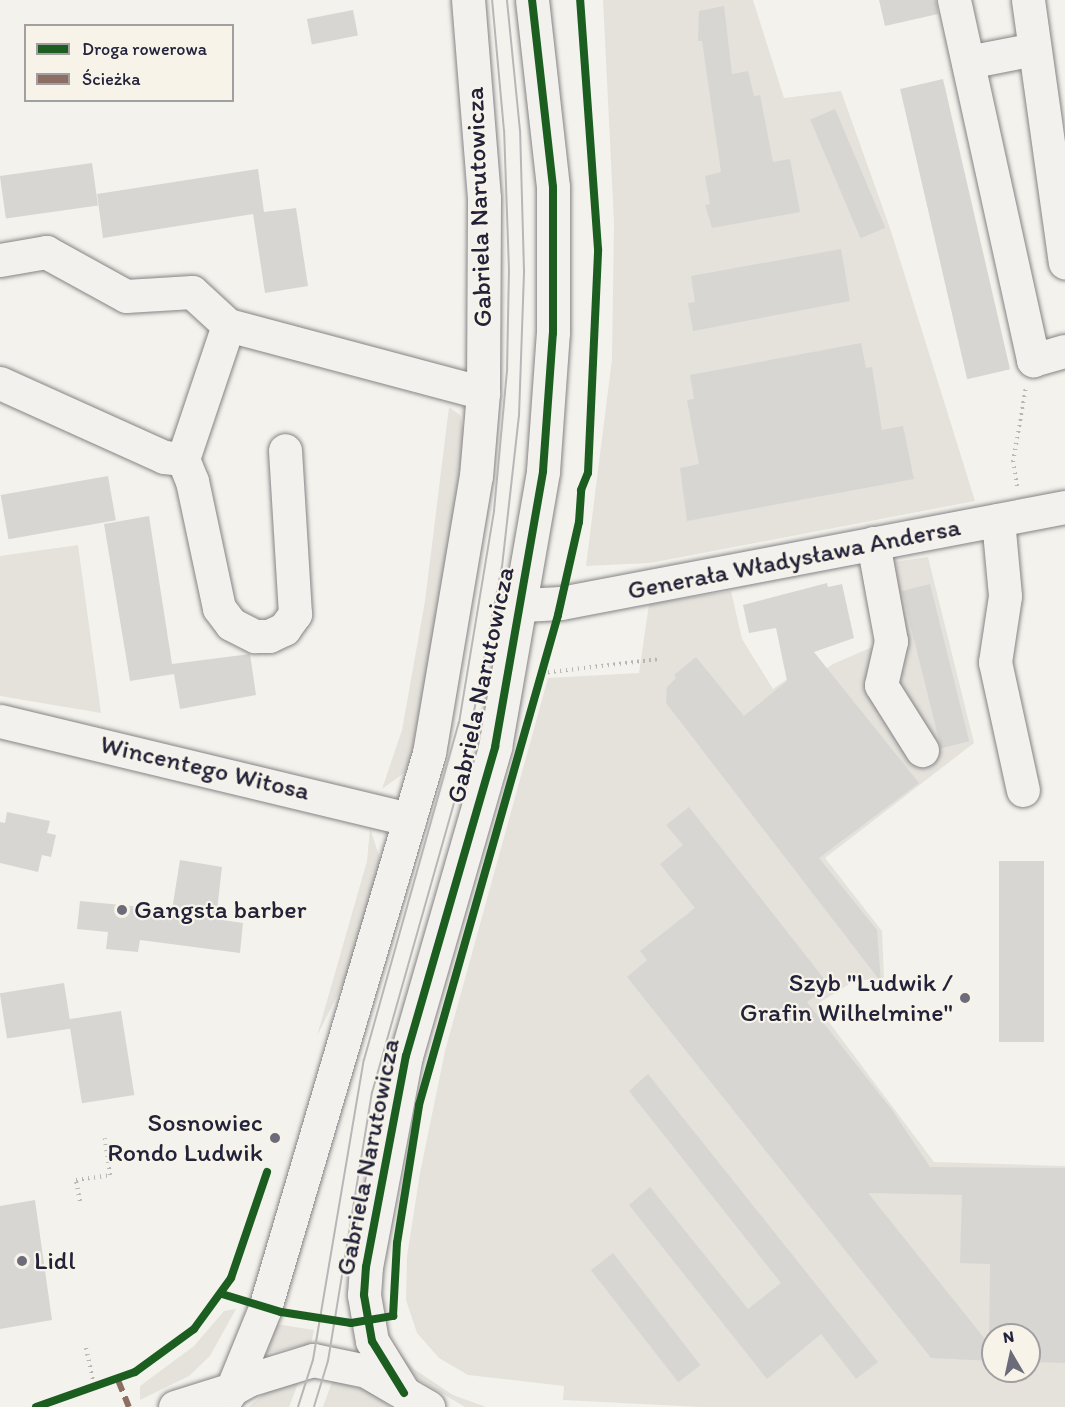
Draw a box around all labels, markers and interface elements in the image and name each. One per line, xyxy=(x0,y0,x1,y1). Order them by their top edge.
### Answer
legend xyxy=(24,24,234,102)
text: Droga rowerowa xyxy=(82,38,207,60)
text: Ścieżka xyxy=(82,68,141,90)
street label: Gabriela Narutowicza xyxy=(459,86,499,328)
street label: Generała Władysława Andersa xyxy=(625,511,963,607)
street label: Gabriela Narutowicza xyxy=(441,564,521,806)
street label: Wincentego Witosa xyxy=(97,729,313,807)
place label: Gangsta barber xyxy=(134,894,307,926)
marker: Gangsta barber xyxy=(115,903,129,917)
place label: Szyb "Ludwik / Grafin Wilhelmine" xyxy=(742,967,953,1028)
marker: Szyb "Ludwik / Grafin Wilhelmine" xyxy=(958,991,972,1005)
street label: Gabriela Narutowicza xyxy=(330,1036,406,1278)
place label: Sosnowiec Rondo Ludwik xyxy=(107,1107,263,1168)
marker: Sosnowiec Rondo Ludwik xyxy=(268,1131,282,1145)
place label: Lidl xyxy=(34,1245,75,1277)
marker: Lidl xyxy=(15,1254,29,1268)
north arrow xyxy=(981,1323,1041,1383)
text: N xyxy=(1002,1326,1015,1347)

